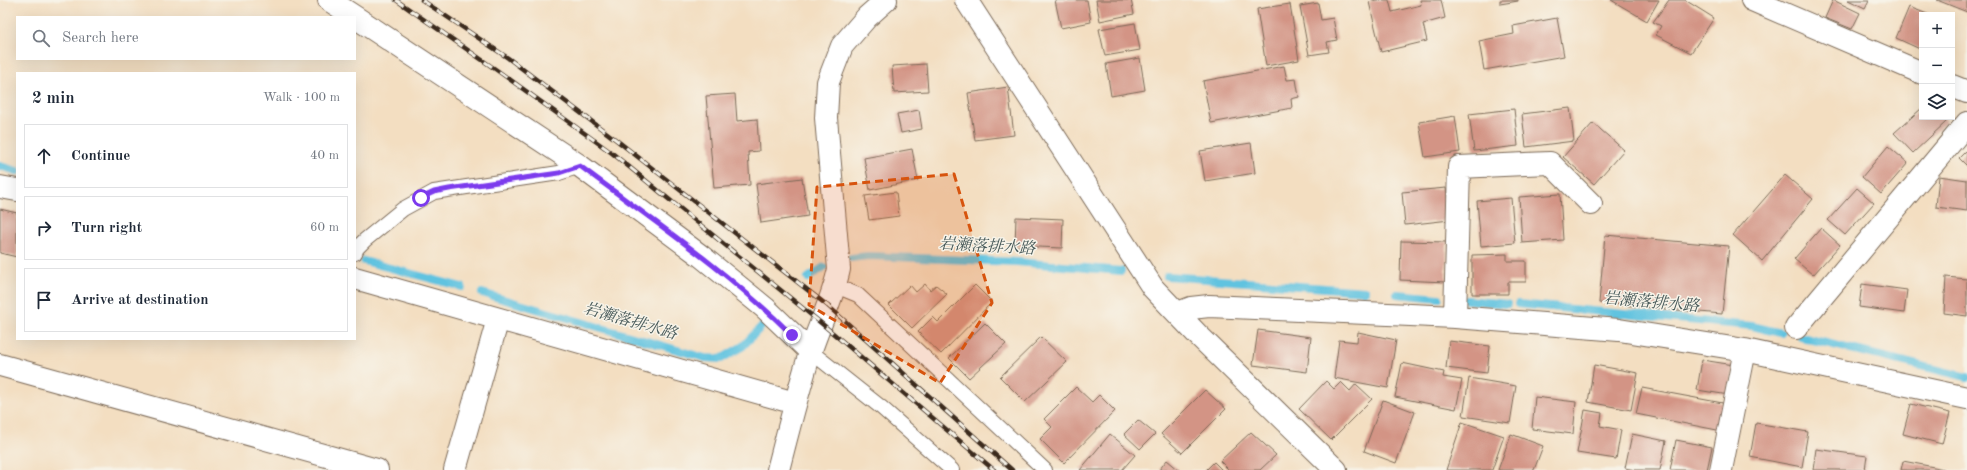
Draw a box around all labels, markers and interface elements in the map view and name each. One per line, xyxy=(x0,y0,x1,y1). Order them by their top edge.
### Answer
map controls xyxy=(1919,12,1955,120)
button: + xyxy=(1919,12,1955,48)
search box xyxy=(16,16,356,60)
icon: search xyxy=(30,27,52,49)
text: Search here xyxy=(62,31,139,46)
button: − xyxy=(1919,48,1955,84)
button: layers xyxy=(1919,84,1955,120)
text: 2 min xyxy=(32,90,75,107)
text: Walk · 100 m xyxy=(263,91,340,104)
icon: ahead xyxy=(33,145,55,167)
text: Continue xyxy=(71,149,130,164)
text: 40 m xyxy=(310,149,339,162)
route start xyxy=(412,189,430,207)
icon: right xyxy=(33,217,55,239)
text: Turn right xyxy=(71,221,142,236)
text: 60 m xyxy=(310,221,339,234)
water label: 岩瀬落排水路 xyxy=(939,235,1036,258)
icon: arrive xyxy=(33,289,55,311)
water label: 岩瀬落排水路 xyxy=(1602,289,1701,315)
text: Arrive at destination xyxy=(71,293,209,308)
water label: 岩瀬落排水路 xyxy=(582,299,680,343)
route end xyxy=(783,326,801,344)

